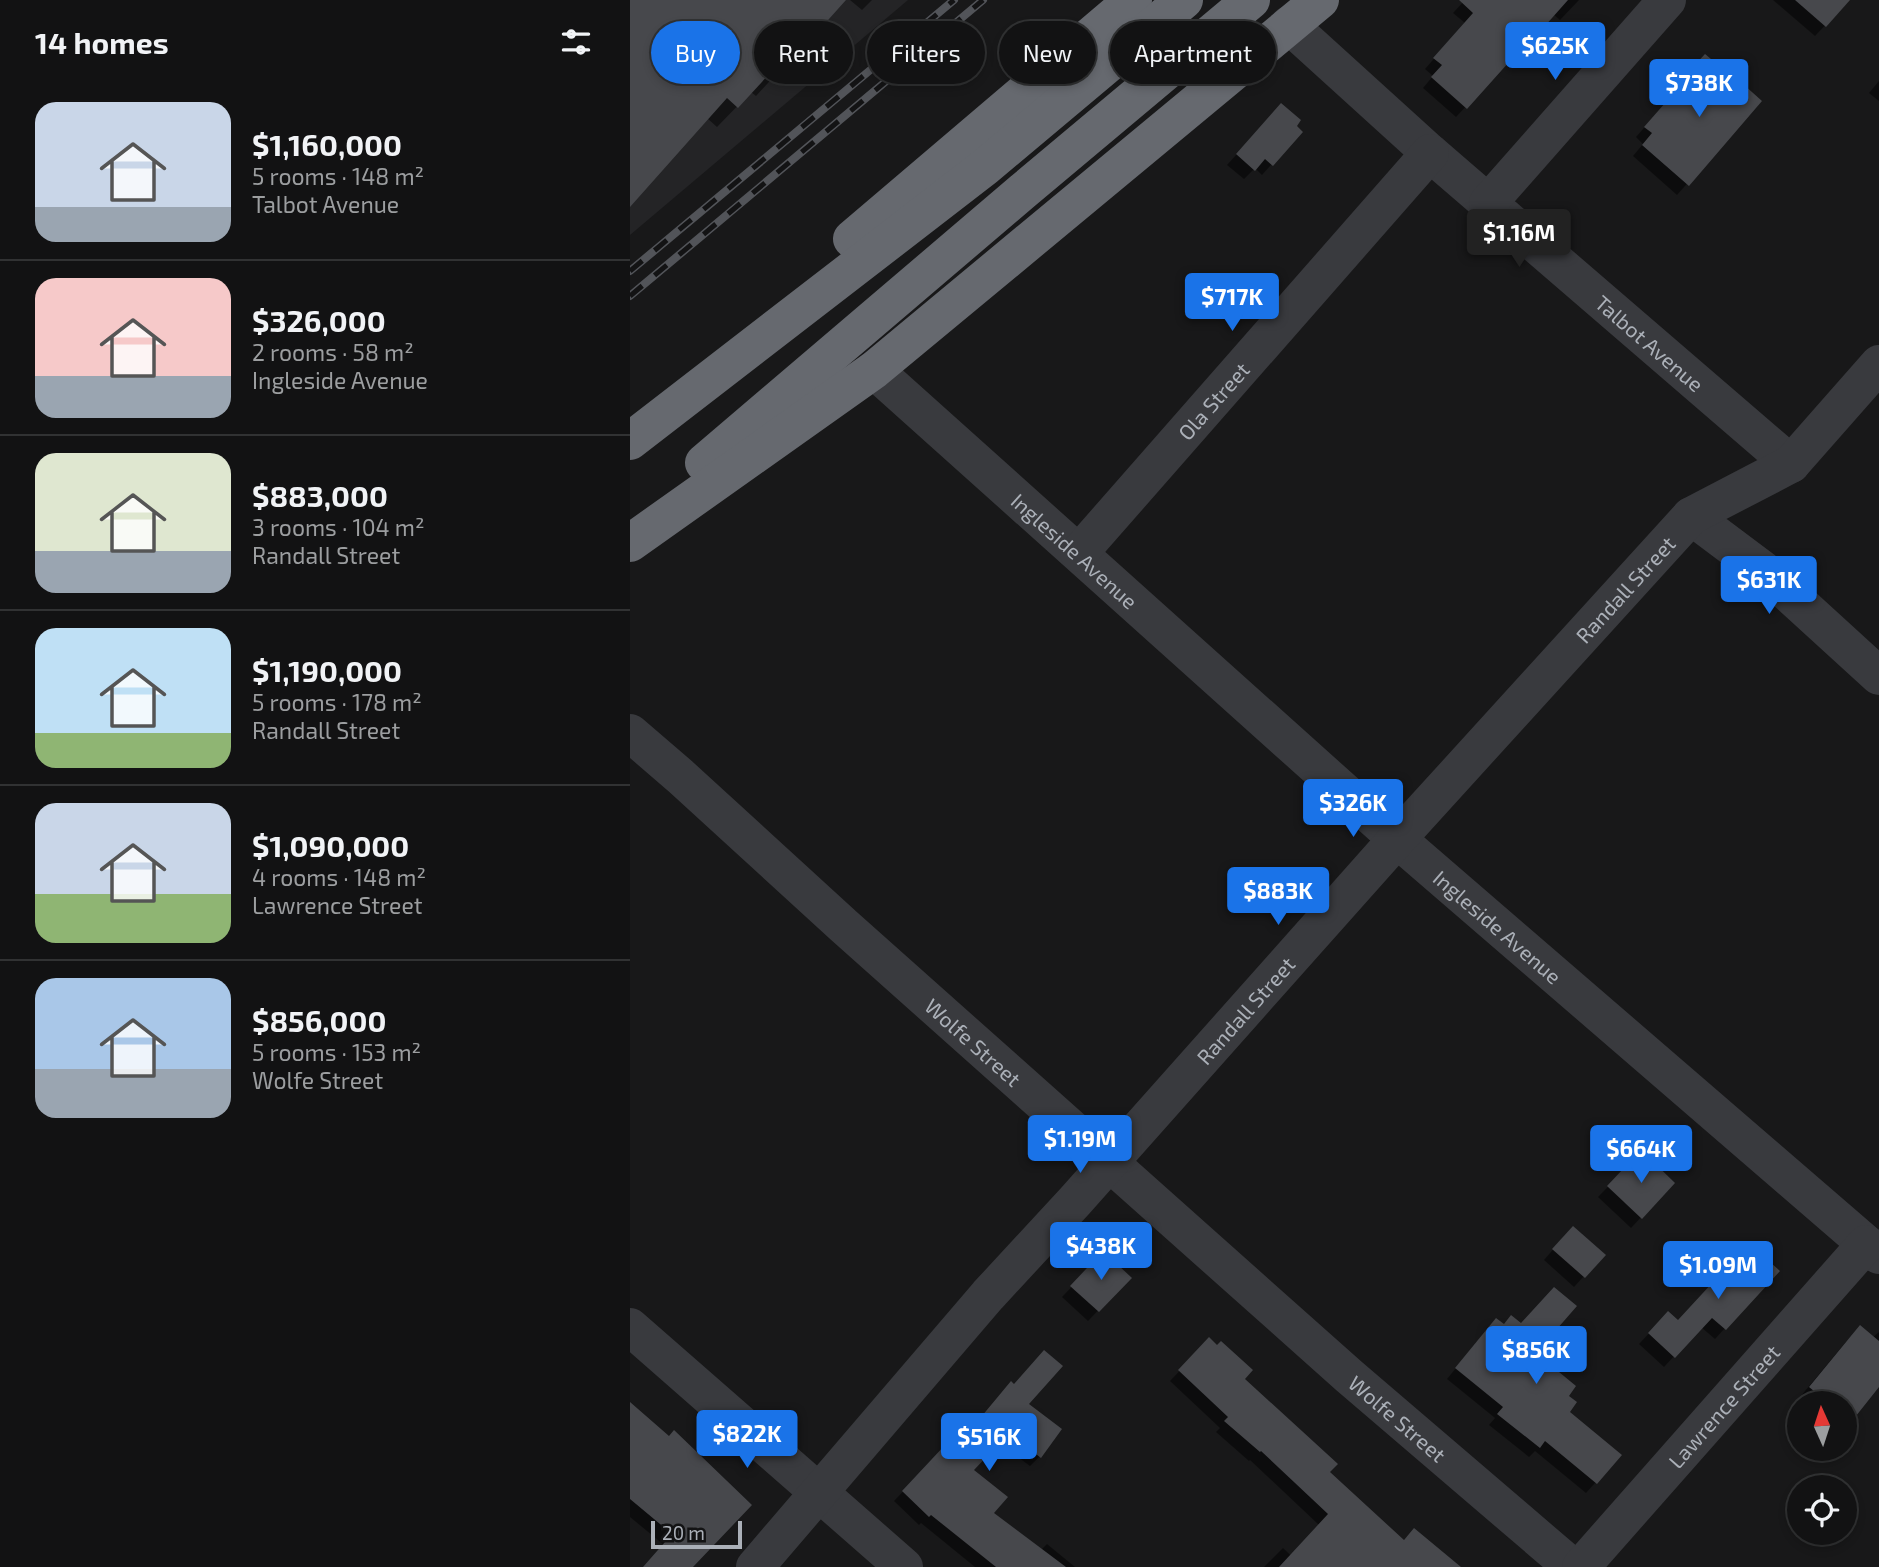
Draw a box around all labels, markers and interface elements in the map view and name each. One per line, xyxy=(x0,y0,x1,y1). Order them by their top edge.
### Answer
chip: Buy xyxy=(651,21,740,84)
chip: Rent xyxy=(754,21,853,84)
chip: Filters xyxy=(867,21,985,84)
chip: New xyxy=(999,21,1096,84)
chip: Apartment xyxy=(1110,21,1276,84)
pin: $625K xyxy=(1506,22,1604,82)
icon: filters xyxy=(557,23,595,61)
text: 14 homes xyxy=(35,24,169,60)
text: $625K xyxy=(1521,31,1589,59)
pin: $738K xyxy=(1650,60,1748,119)
text: $738K xyxy=(1665,68,1733,96)
text: $1,160,000 xyxy=(252,126,402,162)
icon: home xyxy=(91,130,175,214)
text: 5 rooms · 148 m² xyxy=(252,162,424,190)
text: Talbot Avenue xyxy=(252,190,399,218)
pin: $1.16M xyxy=(1462,210,1576,269)
text: $1.16M xyxy=(1483,218,1555,246)
pin: $717K xyxy=(1183,274,1281,333)
text: $717K xyxy=(1201,282,1263,310)
street label: Talbot Avenue xyxy=(1591,289,1709,396)
text: $326,000 xyxy=(252,302,386,338)
icon: home xyxy=(91,306,175,390)
text: 2 rooms · 58 m² xyxy=(252,338,414,366)
street label: Ola Street xyxy=(1172,357,1254,444)
text: Ingleside Avenue xyxy=(252,366,428,394)
text: $883,000 xyxy=(252,477,388,513)
icon: home xyxy=(91,481,175,565)
street label: Ingleside Avenue xyxy=(1007,487,1143,613)
text: 3 rooms · 104 m² xyxy=(252,513,424,541)
street label: Randall Street xyxy=(1570,530,1680,647)
text: Randall Street xyxy=(252,541,400,569)
pin: $631K xyxy=(1720,556,1818,616)
text: $631K xyxy=(1737,565,1801,593)
text: $1,190,000 xyxy=(252,652,402,688)
icon: home xyxy=(91,656,175,740)
text: 5 rooms · 178 m² xyxy=(252,688,422,716)
text: Randall Street xyxy=(252,716,400,744)
pin: $326K xyxy=(1304,780,1402,839)
text: $326K xyxy=(1319,788,1387,816)
text: $1,090,000 xyxy=(252,827,409,863)
icon: home xyxy=(91,831,175,915)
text: 4 rooms · 148 m² xyxy=(252,863,426,891)
street label: Ingleside Avenue xyxy=(1429,864,1567,988)
pin: $883K xyxy=(1229,867,1327,927)
text: $883K xyxy=(1243,876,1313,904)
text: Lawrence Street xyxy=(252,891,423,919)
street label: Randall Street xyxy=(1191,951,1299,1069)
street label: Wolfe Street xyxy=(921,992,1027,1091)
text: $856,000 xyxy=(252,1002,386,1038)
icon: home xyxy=(91,1006,175,1090)
text: 5 rooms · 153 m² xyxy=(252,1038,421,1066)
text: Wolfe Street xyxy=(252,1066,383,1094)
pin: $1.19M xyxy=(1023,1116,1137,1175)
text: $1.19M xyxy=(1044,1124,1116,1152)
pin: $664K xyxy=(1592,1126,1690,1185)
text: $664K xyxy=(1606,1134,1676,1162)
pin: $438K xyxy=(1052,1222,1150,1282)
text: $438K xyxy=(1066,1231,1136,1259)
pin: $1.09M xyxy=(1661,1242,1775,1301)
text: $1.09M xyxy=(1679,1250,1757,1278)
pin: $856K xyxy=(1487,1326,1585,1386)
text: $856K xyxy=(1502,1335,1570,1363)
street label: Lawrence Street xyxy=(1662,1339,1784,1472)
street label: Wolfe Street xyxy=(1344,1369,1452,1466)
north arrow xyxy=(1787,1391,1857,1461)
map controls xyxy=(1787,1391,1857,1545)
pin: $822K xyxy=(698,1410,796,1470)
pin: $516K xyxy=(940,1414,1038,1473)
text: $822K xyxy=(713,1419,781,1447)
text: $516K xyxy=(957,1422,1021,1450)
button: locate xyxy=(1787,1475,1857,1545)
scale bar xyxy=(651,1518,742,1550)
text: 20 m xyxy=(662,1521,705,1544)

